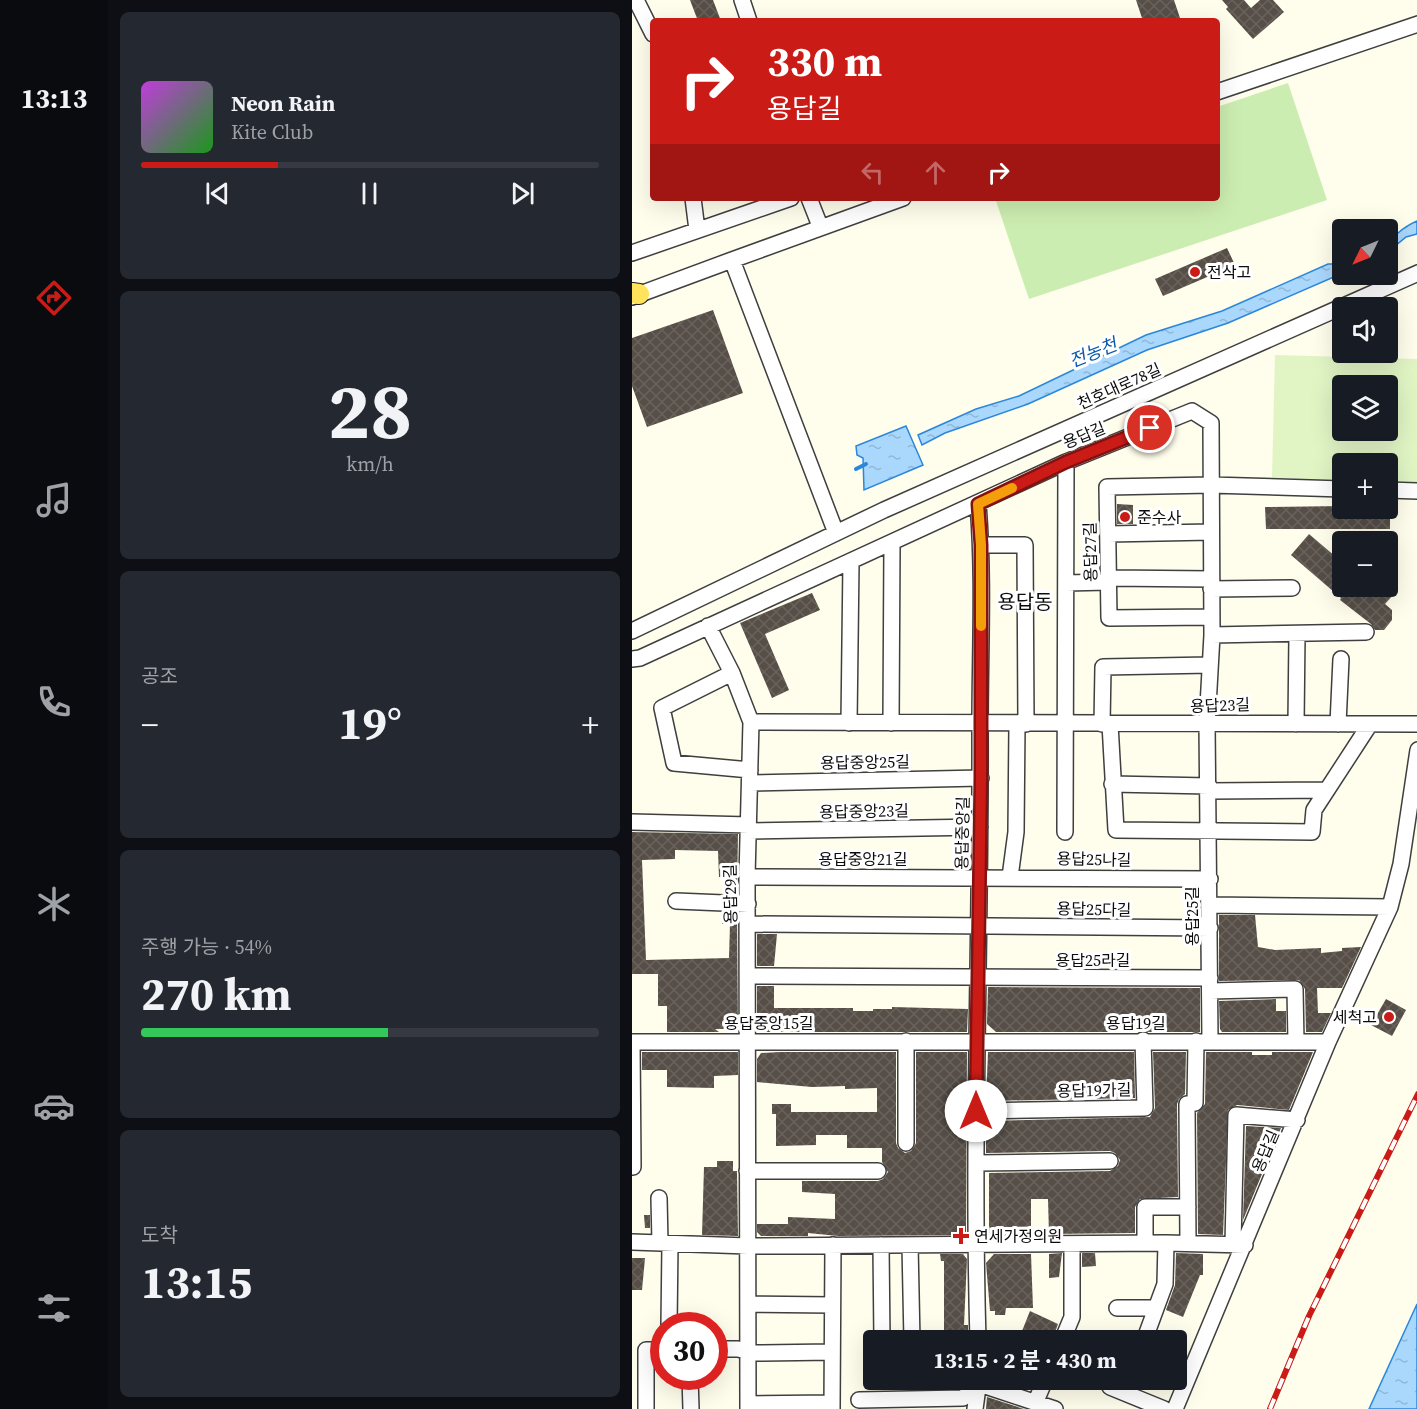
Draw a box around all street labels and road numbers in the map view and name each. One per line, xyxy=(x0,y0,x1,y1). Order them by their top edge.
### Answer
street label: 천호대로78길 xyxy=(1074,358,1164,414)
street label: 용답길 xyxy=(1059,417,1109,453)
street label: 용답27길 xyxy=(1078,522,1102,582)
street label: 용답23길 xyxy=(1190,693,1250,717)
street label: 용답중앙25길 xyxy=(820,750,910,774)
street label: 용답중앙길 xyxy=(950,796,974,870)
street label: 용답중앙23길 xyxy=(819,799,909,823)
street label: 용답25나길 xyxy=(1056,847,1132,871)
street label: 용답중앙21길 xyxy=(818,848,908,870)
street label: 용답29길 xyxy=(718,864,742,924)
street label: 용답25길 xyxy=(1181,886,1203,946)
street label: 용답25다길 xyxy=(1056,897,1132,921)
street label: 용답25라길 xyxy=(1056,949,1130,971)
street label: 용답중앙15길 xyxy=(724,1012,814,1034)
street label: 용답19길 xyxy=(1106,1012,1166,1034)
street label: 용답19가길 xyxy=(1056,1078,1132,1102)
street label: 용답길 xyxy=(1246,1126,1284,1176)

